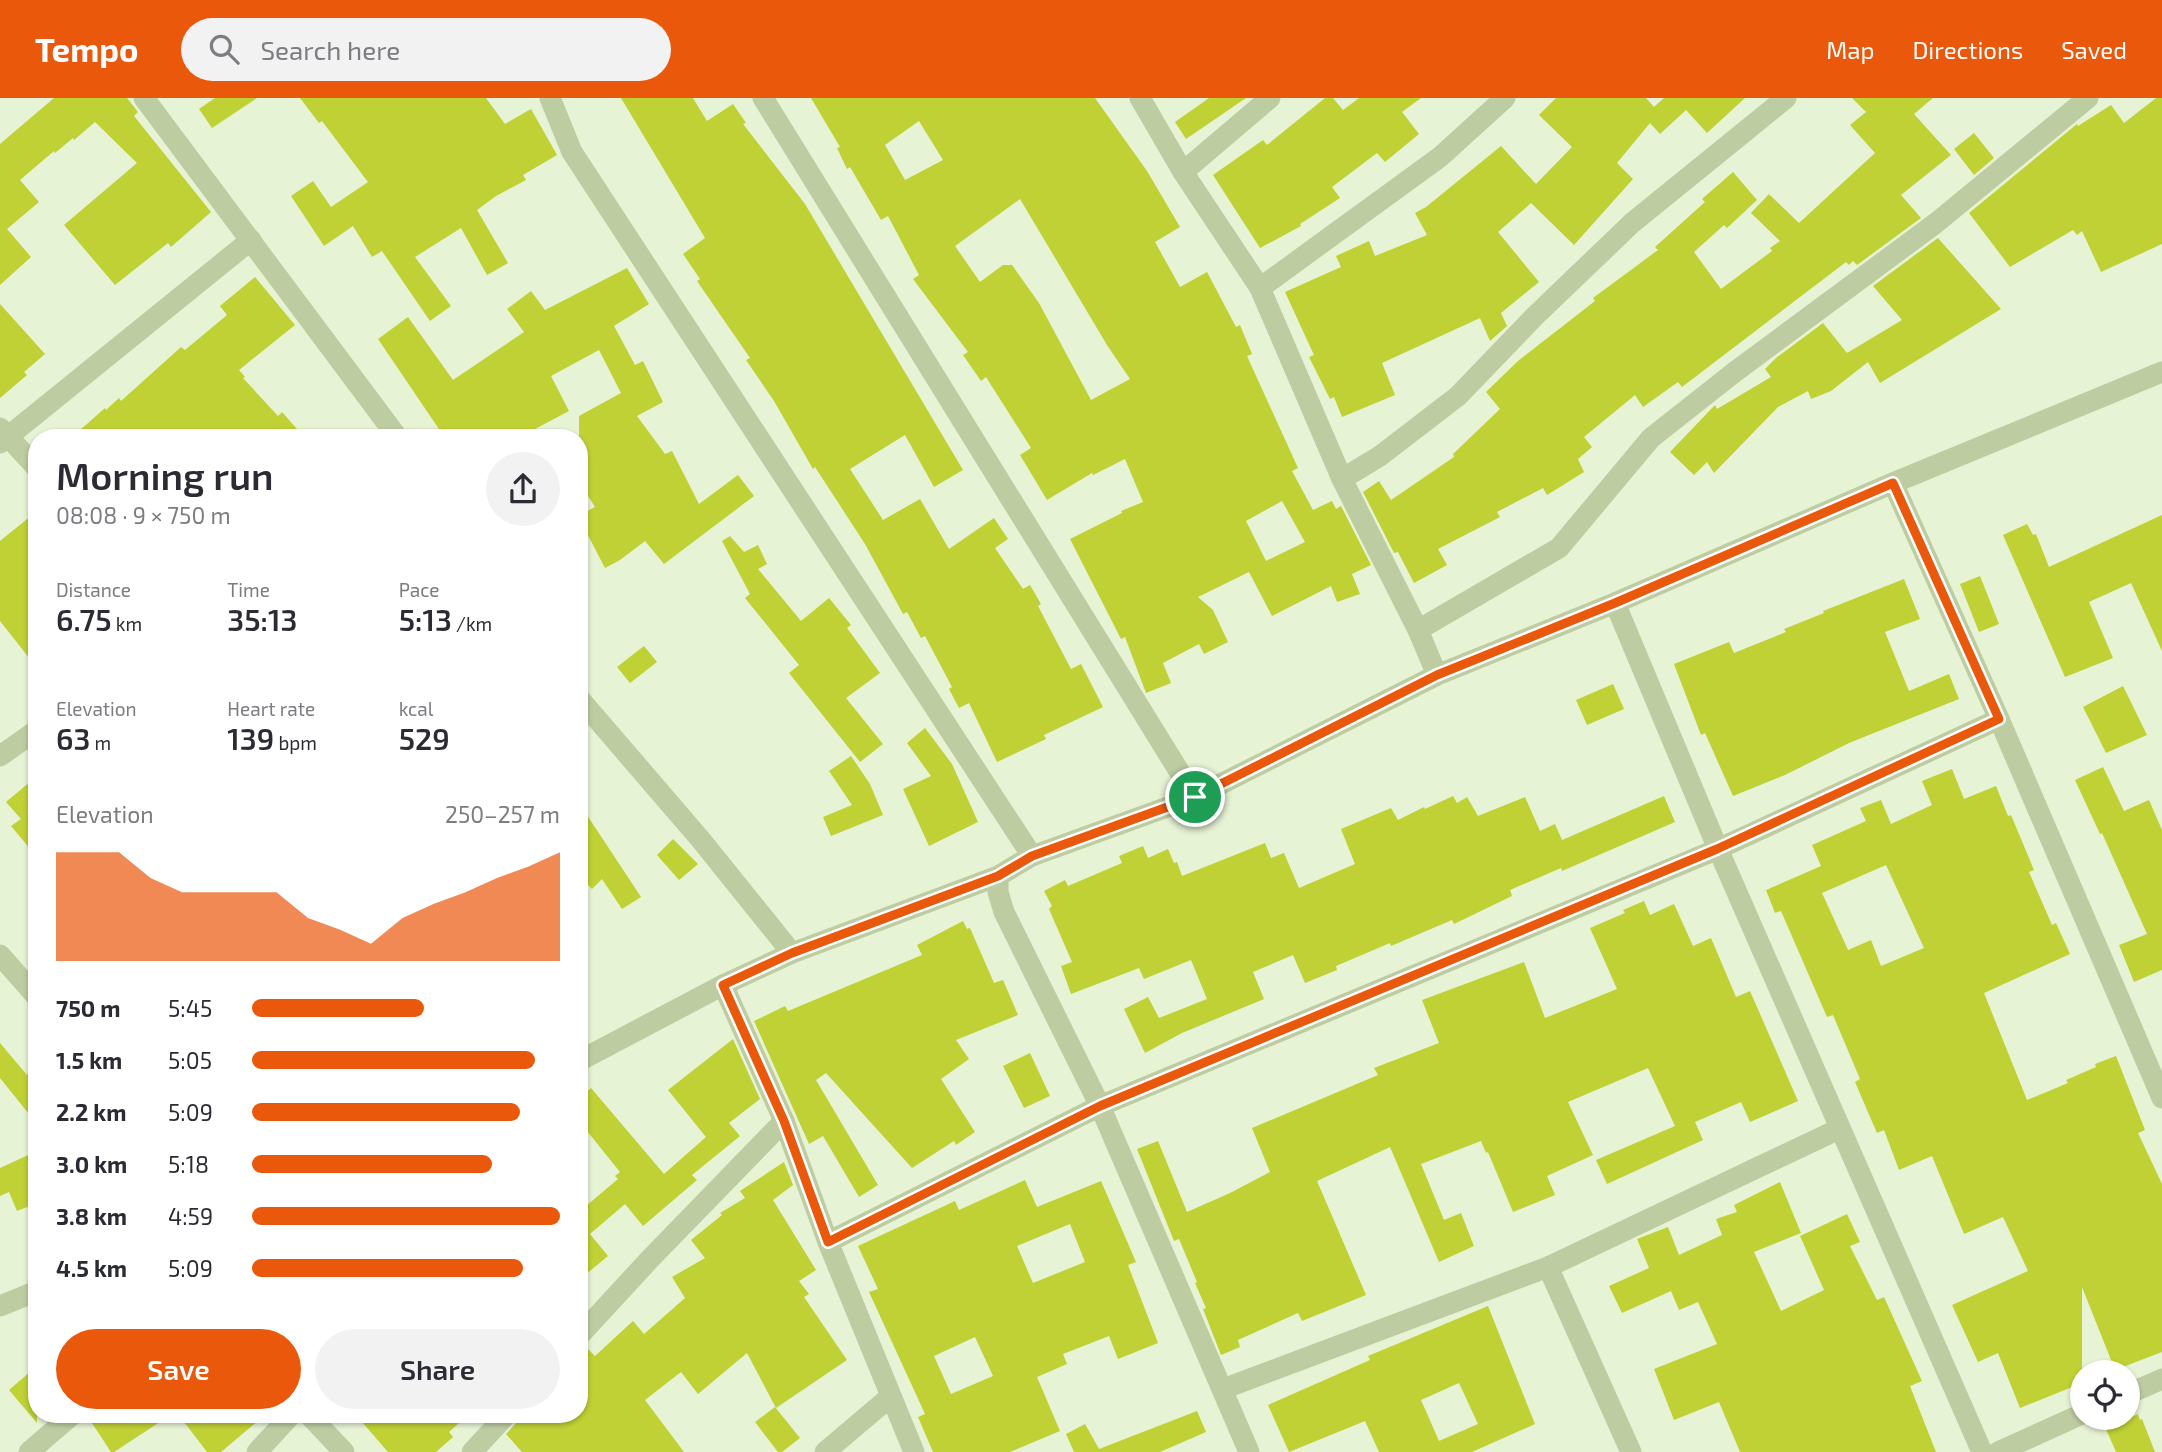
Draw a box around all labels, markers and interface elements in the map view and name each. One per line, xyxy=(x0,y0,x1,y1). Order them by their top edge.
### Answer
search box xyxy=(181,18,671,81)
text: Tempo xyxy=(35,29,139,69)
icon: search xyxy=(205,30,243,68)
text: Search here xyxy=(261,34,400,65)
text: Map xyxy=(1826,35,1874,64)
text: Directions xyxy=(1912,35,2023,64)
text: Saved xyxy=(2061,35,2127,64)
text: Morning run xyxy=(56,452,274,498)
button: share xyxy=(486,452,560,526)
text: 08:08 · 9 × 750 m xyxy=(56,501,231,529)
text: Distance xyxy=(56,578,131,601)
text: Time xyxy=(227,578,270,601)
text: Pace xyxy=(399,578,440,601)
text: 6.75 xyxy=(56,601,112,637)
text: 35:13 xyxy=(227,601,297,637)
text: 5:13 xyxy=(399,601,452,637)
text: km xyxy=(112,612,142,635)
text: /km xyxy=(452,612,492,635)
text: Elevation xyxy=(56,697,137,720)
text: Heart rate xyxy=(227,697,315,720)
text: kcal xyxy=(399,697,433,720)
text: 63 xyxy=(56,720,90,756)
text: 139 xyxy=(227,720,274,756)
text: 529 xyxy=(399,720,450,756)
text: m xyxy=(90,731,111,754)
text: bpm xyxy=(274,731,317,754)
pin xyxy=(1165,767,1225,827)
icon: arrive xyxy=(1176,778,1214,816)
text: Elevation xyxy=(56,800,154,828)
text: 250–257 m xyxy=(445,800,560,828)
text: 750 m xyxy=(56,994,121,1022)
text: 5:45 xyxy=(168,994,212,1022)
text: 1.5 km xyxy=(56,1046,122,1074)
text: 5:05 xyxy=(168,1046,212,1074)
text: 2.2 km xyxy=(56,1098,126,1126)
text: 5:09 xyxy=(168,1098,213,1126)
text: 3.0 km xyxy=(56,1150,127,1178)
text: 5:18 xyxy=(168,1150,209,1178)
text: 3.8 km xyxy=(56,1202,127,1230)
text: 4:59 xyxy=(168,1202,213,1230)
text: 4.5 km xyxy=(56,1254,127,1282)
text: 5:09 xyxy=(168,1254,213,1282)
button: Save xyxy=(56,1329,301,1409)
button: Share xyxy=(315,1329,560,1409)
map controls xyxy=(2070,1360,2140,1430)
button: locate xyxy=(2070,1360,2140,1430)

